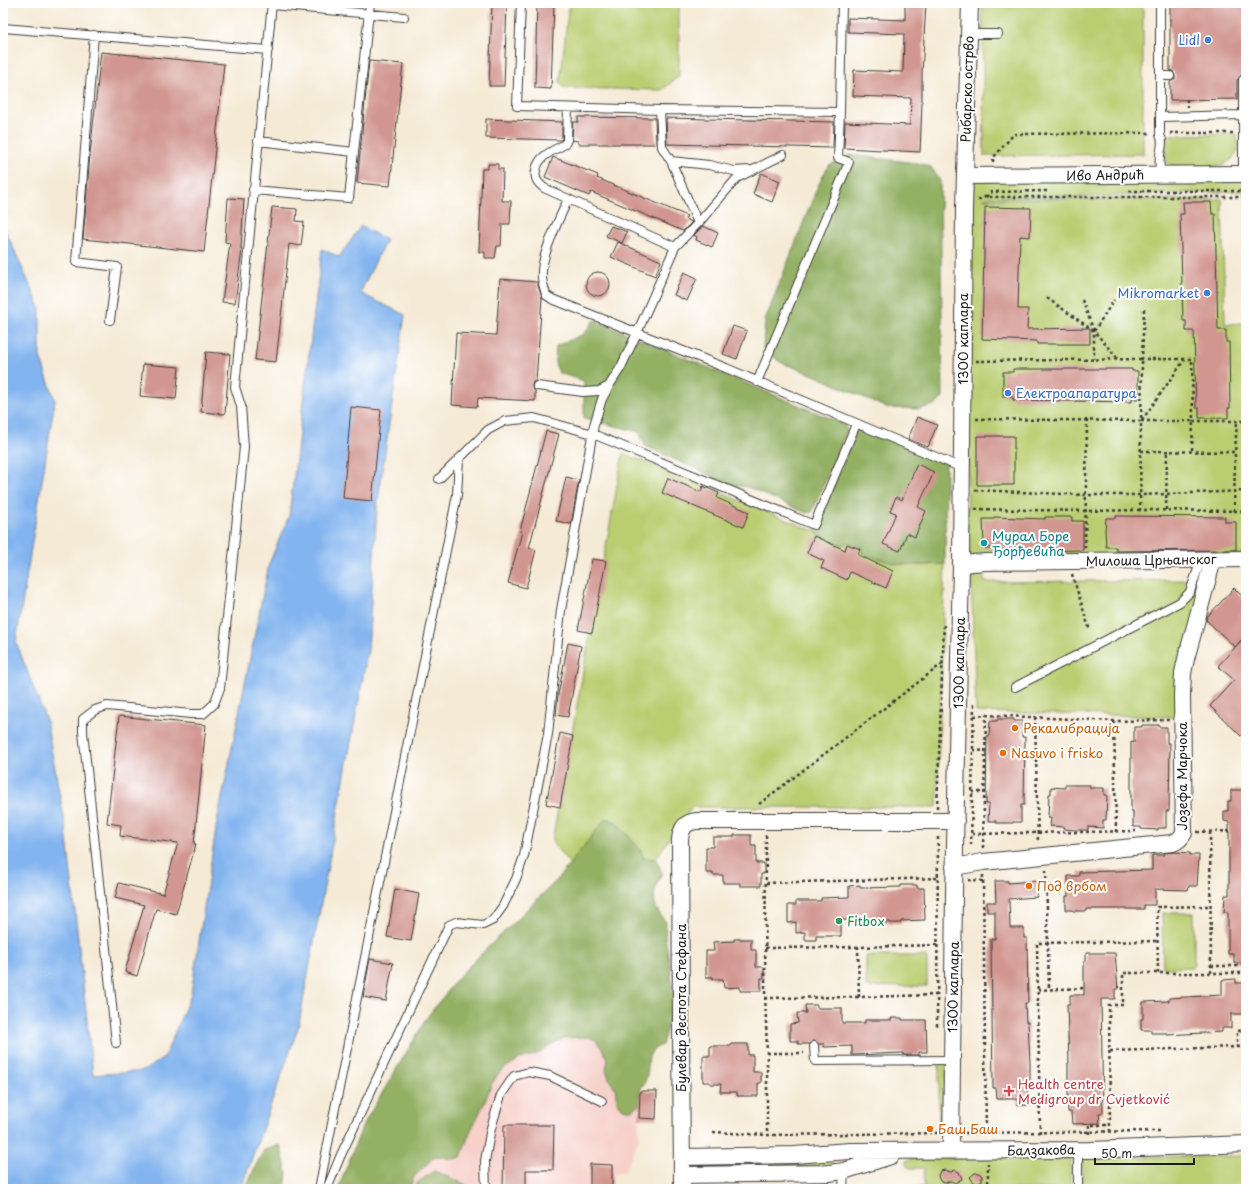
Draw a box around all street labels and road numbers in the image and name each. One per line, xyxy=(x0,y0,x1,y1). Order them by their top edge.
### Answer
street label: Рибарско острво xyxy=(955,35,978,143)
street label: Иво Андрић xyxy=(1066,164,1144,185)
street label: 1300 каплара xyxy=(953,292,972,385)
street label: Милоша Црњанског xyxy=(1086,549,1217,570)
street label: 1300 каплара xyxy=(948,616,969,709)
street label: Јозефа Марчока xyxy=(1172,721,1191,830)
street label: Булевар деспота Стефана xyxy=(671,923,690,1092)
street label: 1300 каплара xyxy=(942,940,963,1033)
street label: Балзакова xyxy=(1007,1139,1076,1160)

